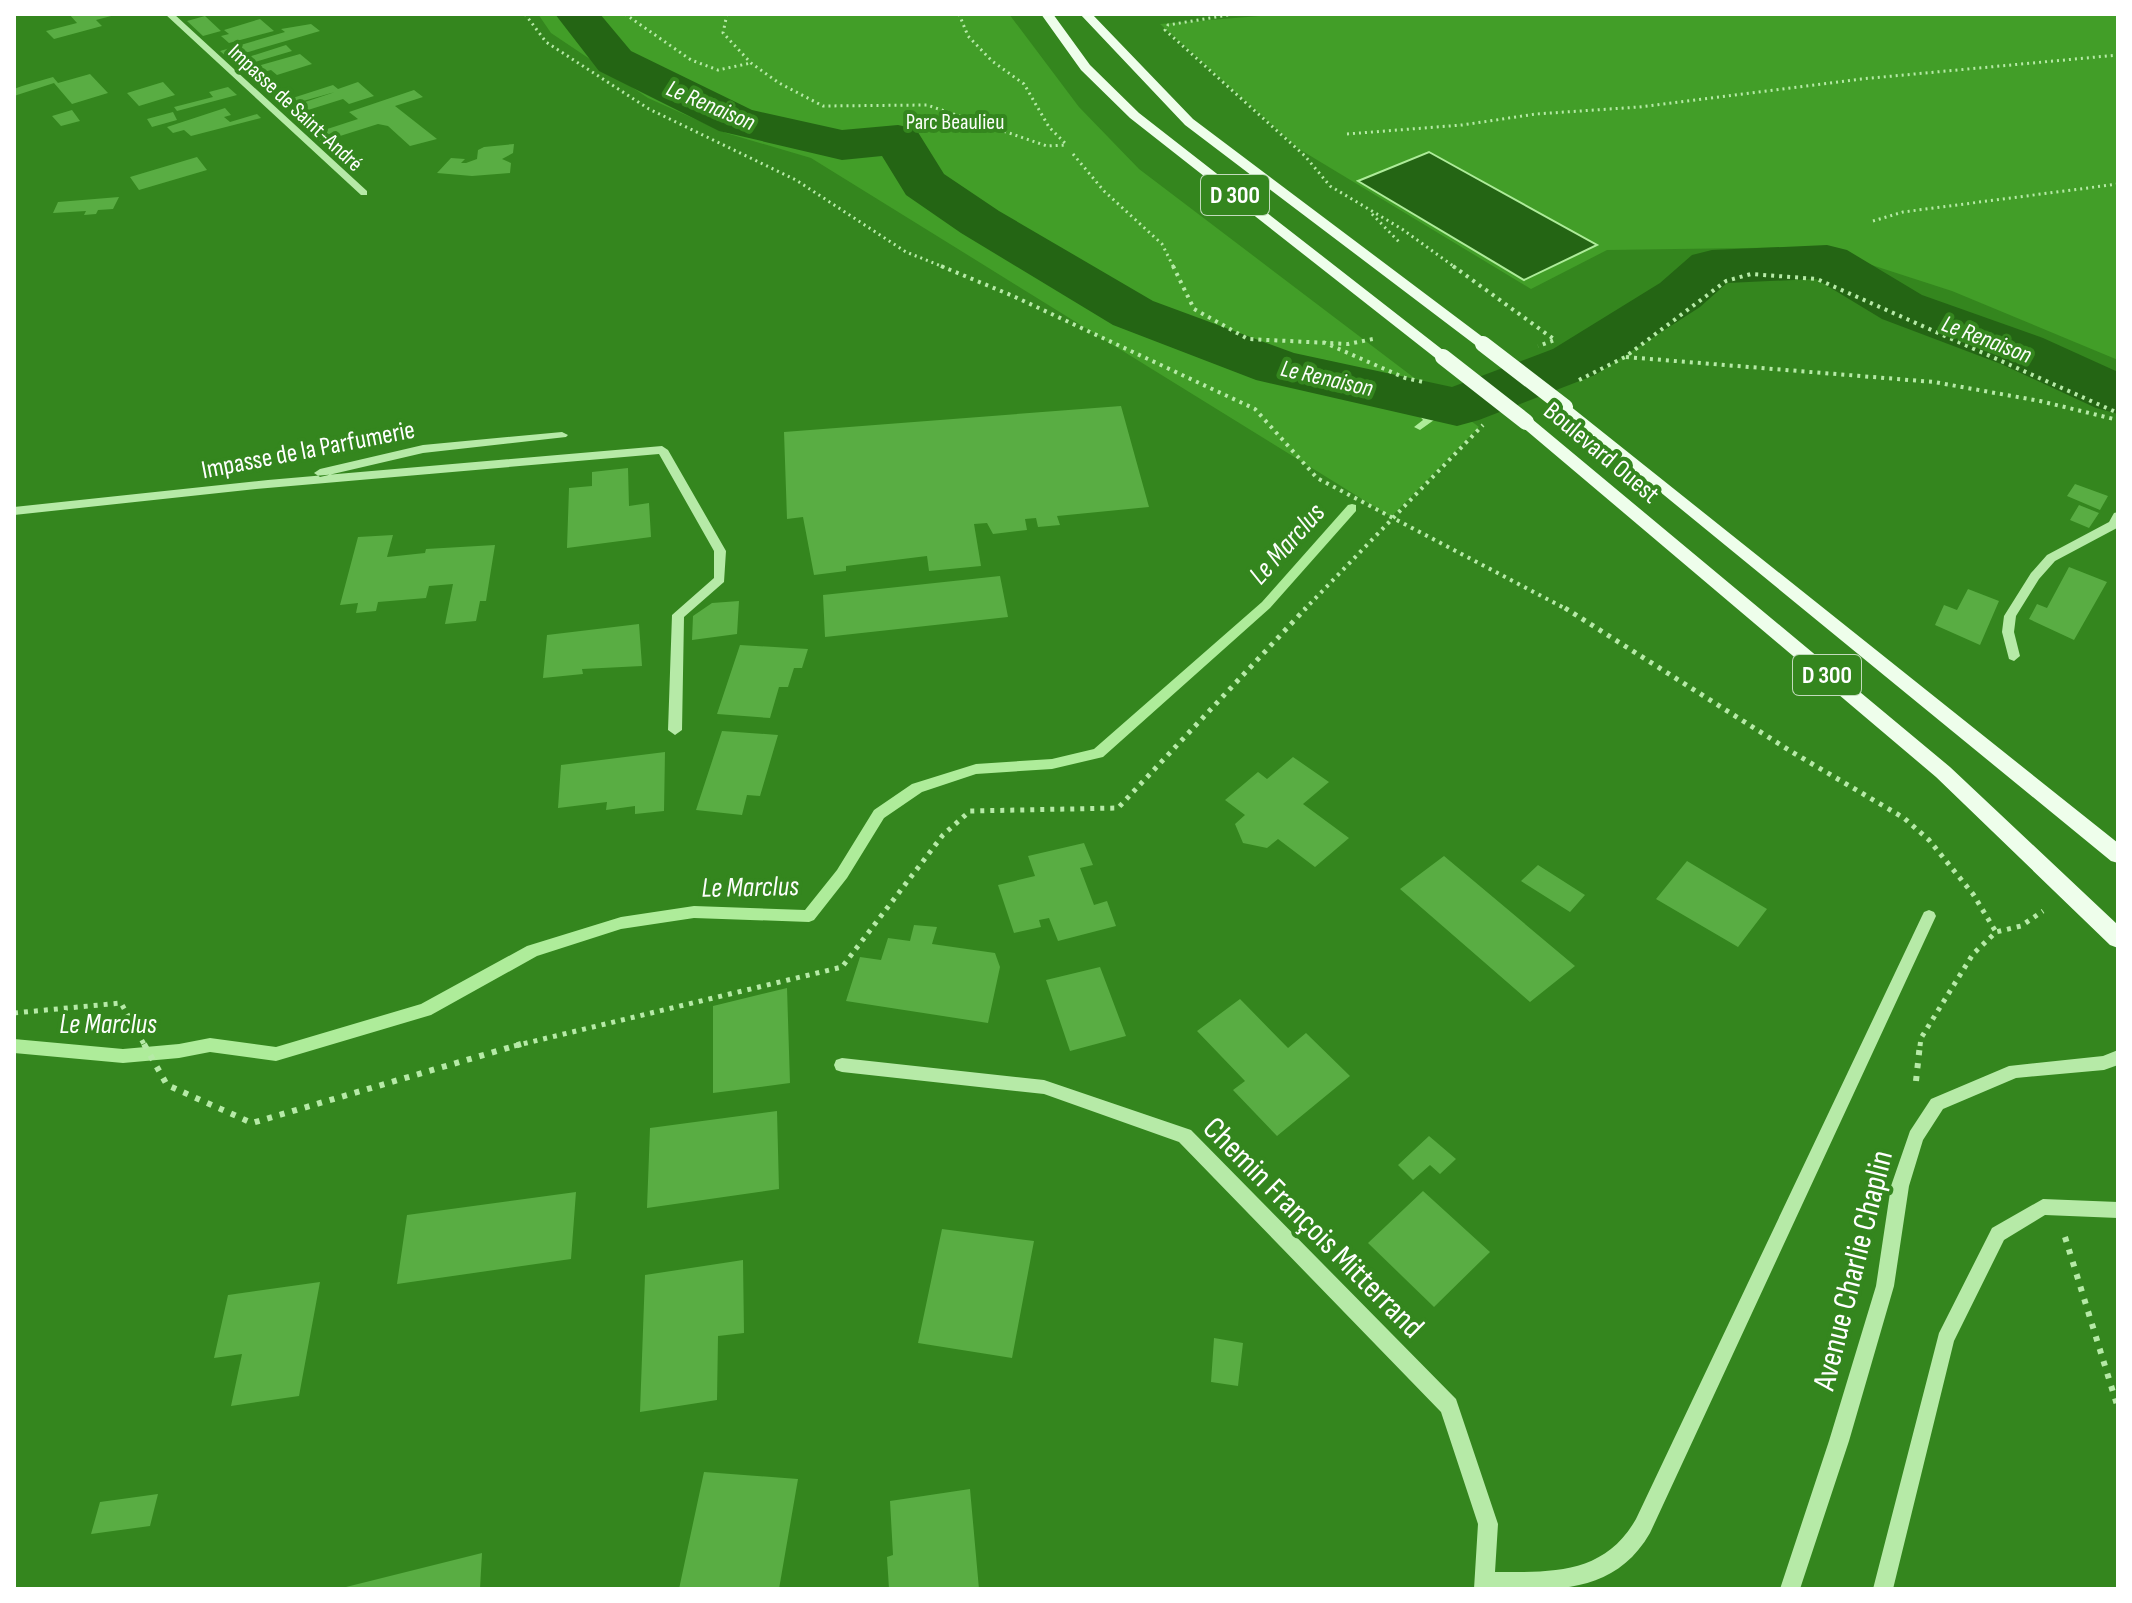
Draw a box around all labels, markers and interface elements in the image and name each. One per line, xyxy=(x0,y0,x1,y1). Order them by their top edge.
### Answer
street label: Impasse de Saint-André xyxy=(222,39,368,178)
water label: Le Renaison xyxy=(662,74,760,137)
park label: Parc Beaulieu xyxy=(906,109,1004,136)
road number: D 300 xyxy=(1201,175,1269,215)
water label: Le Renaison xyxy=(1938,309,2036,370)
water label: Le Renaison xyxy=(1278,354,1376,403)
street label: Boulevard Ouest xyxy=(1537,396,1665,511)
street label: Impasse de la Parfumerie xyxy=(199,415,418,486)
water label: Le Marclus xyxy=(1242,497,1332,591)
road number: D 300 xyxy=(1793,655,1861,695)
water label: Le Marclus xyxy=(701,870,799,905)
water label: Le Marclus xyxy=(59,1008,157,1041)
street label: Chemin François Mitterrand xyxy=(1194,1109,1432,1347)
street label: Avenue Charlie Chaplin xyxy=(1805,1146,1902,1395)

